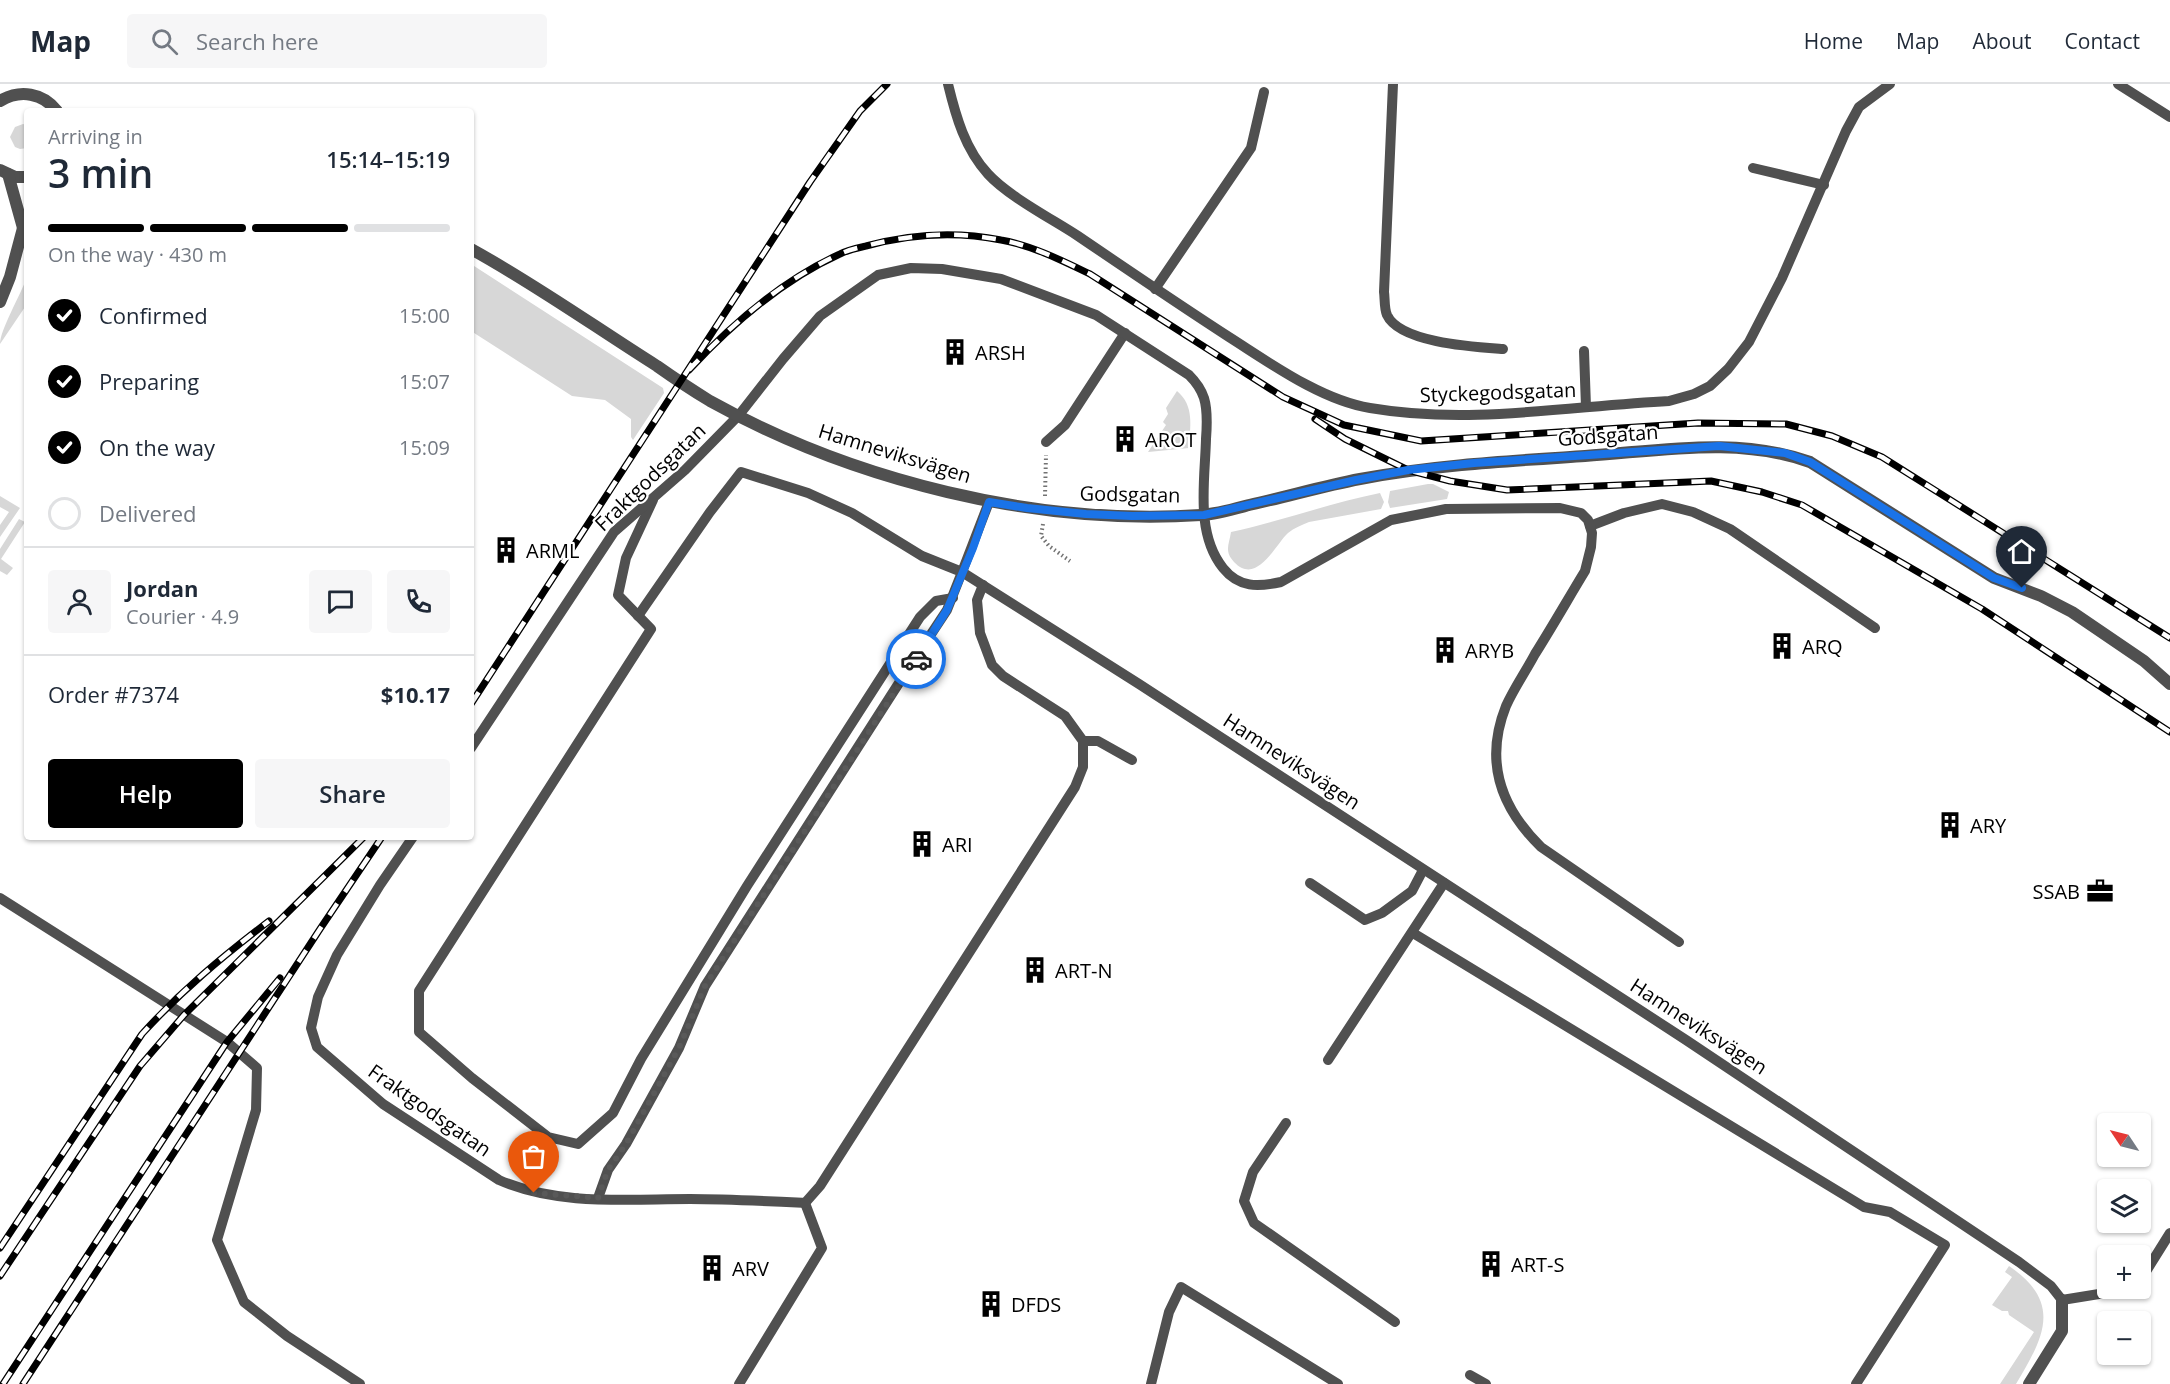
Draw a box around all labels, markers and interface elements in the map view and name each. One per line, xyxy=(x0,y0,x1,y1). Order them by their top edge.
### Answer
search box xyxy=(127,14,547,68)
text: Map xyxy=(30,22,91,60)
icon: search xyxy=(148,25,181,58)
text: Search here xyxy=(196,26,319,56)
text: Home xyxy=(1804,27,1863,55)
text: Map xyxy=(1896,27,1939,55)
text: About xyxy=(1972,27,2032,55)
text: Contact xyxy=(2065,27,2140,55)
text: Arriving in xyxy=(48,123,143,150)
text: 15:14–15:19 xyxy=(326,144,450,174)
text: 3 min xyxy=(48,146,153,199)
text: On the way · 430 m xyxy=(48,241,227,268)
icon: check xyxy=(48,299,81,332)
text: Confirmed xyxy=(99,300,208,330)
text: 15:00 xyxy=(399,302,450,329)
building icon: ARSH xyxy=(940,337,970,367)
place label: ARSH xyxy=(975,339,1026,366)
icon: check xyxy=(48,365,81,398)
text: Preparing xyxy=(99,366,199,396)
text: 15:07 xyxy=(399,368,450,395)
street label: Styckegodsgatan xyxy=(1419,376,1577,408)
street label: Fraktgodsgatan xyxy=(589,417,711,537)
street label: Hamneviksvägen xyxy=(815,417,975,489)
street label: Godsgatan xyxy=(1557,418,1659,452)
building icon: AROT xyxy=(1110,424,1140,454)
place label: AROT xyxy=(1145,426,1197,453)
icon: check xyxy=(48,431,81,464)
text: On the way xyxy=(99,432,215,462)
text: 15:09 xyxy=(399,434,450,461)
street label: Godsgatan xyxy=(1079,480,1181,508)
text: Delivered xyxy=(99,498,197,528)
pin xyxy=(1996,526,2047,588)
building icon: ARML xyxy=(491,535,521,565)
icon: home xyxy=(2005,535,2038,568)
place label: ARML xyxy=(526,537,579,564)
button: person xyxy=(48,570,111,633)
button: chat xyxy=(309,570,372,633)
button: phone xyxy=(387,570,450,633)
text: Jordan xyxy=(126,573,199,603)
text: Courier · 4.9 xyxy=(126,603,239,630)
courier xyxy=(886,629,946,689)
building icon: ARQ xyxy=(1767,631,1797,661)
place label: ARQ xyxy=(1802,633,1843,660)
building icon: ARYB xyxy=(1430,635,1460,665)
place label: ARYB xyxy=(1465,637,1514,664)
icon: car xyxy=(900,643,933,676)
text: Order #7374 xyxy=(48,679,179,709)
text: $10.17 xyxy=(381,679,450,709)
street label: Hamneviksvägen xyxy=(1218,707,1366,815)
button: Help xyxy=(48,759,243,828)
button: Share xyxy=(255,759,450,828)
building icon: ARY xyxy=(1935,810,1965,840)
place label: ARY xyxy=(1970,812,2007,839)
building icon: ARI xyxy=(907,829,937,859)
place label: ARI xyxy=(942,831,973,858)
office icon: SSAB xyxy=(2085,876,2115,906)
place label: SSAB xyxy=(2033,878,2080,905)
building icon: ART-N xyxy=(1020,955,1050,985)
place label: ART-N xyxy=(1055,957,1113,984)
street label: Hamneviksvägen xyxy=(1625,972,1773,1080)
street label: Fraktgodsgatan xyxy=(363,1058,497,1162)
north arrow xyxy=(2097,1113,2151,1167)
map controls xyxy=(2097,1113,2151,1365)
pin xyxy=(508,1131,559,1193)
icon: bag xyxy=(517,1140,550,1173)
button: layers xyxy=(2097,1179,2151,1233)
button: + xyxy=(2097,1245,2151,1299)
building icon: ART-S xyxy=(1476,1249,1506,1279)
place label: ART-S xyxy=(1511,1251,1564,1278)
building icon: ARV xyxy=(697,1253,727,1283)
place label: ARV xyxy=(732,1255,769,1282)
building icon: DFDS xyxy=(976,1289,1006,1319)
place label: DFDS xyxy=(1011,1291,1061,1318)
button: − xyxy=(2097,1311,2151,1365)

